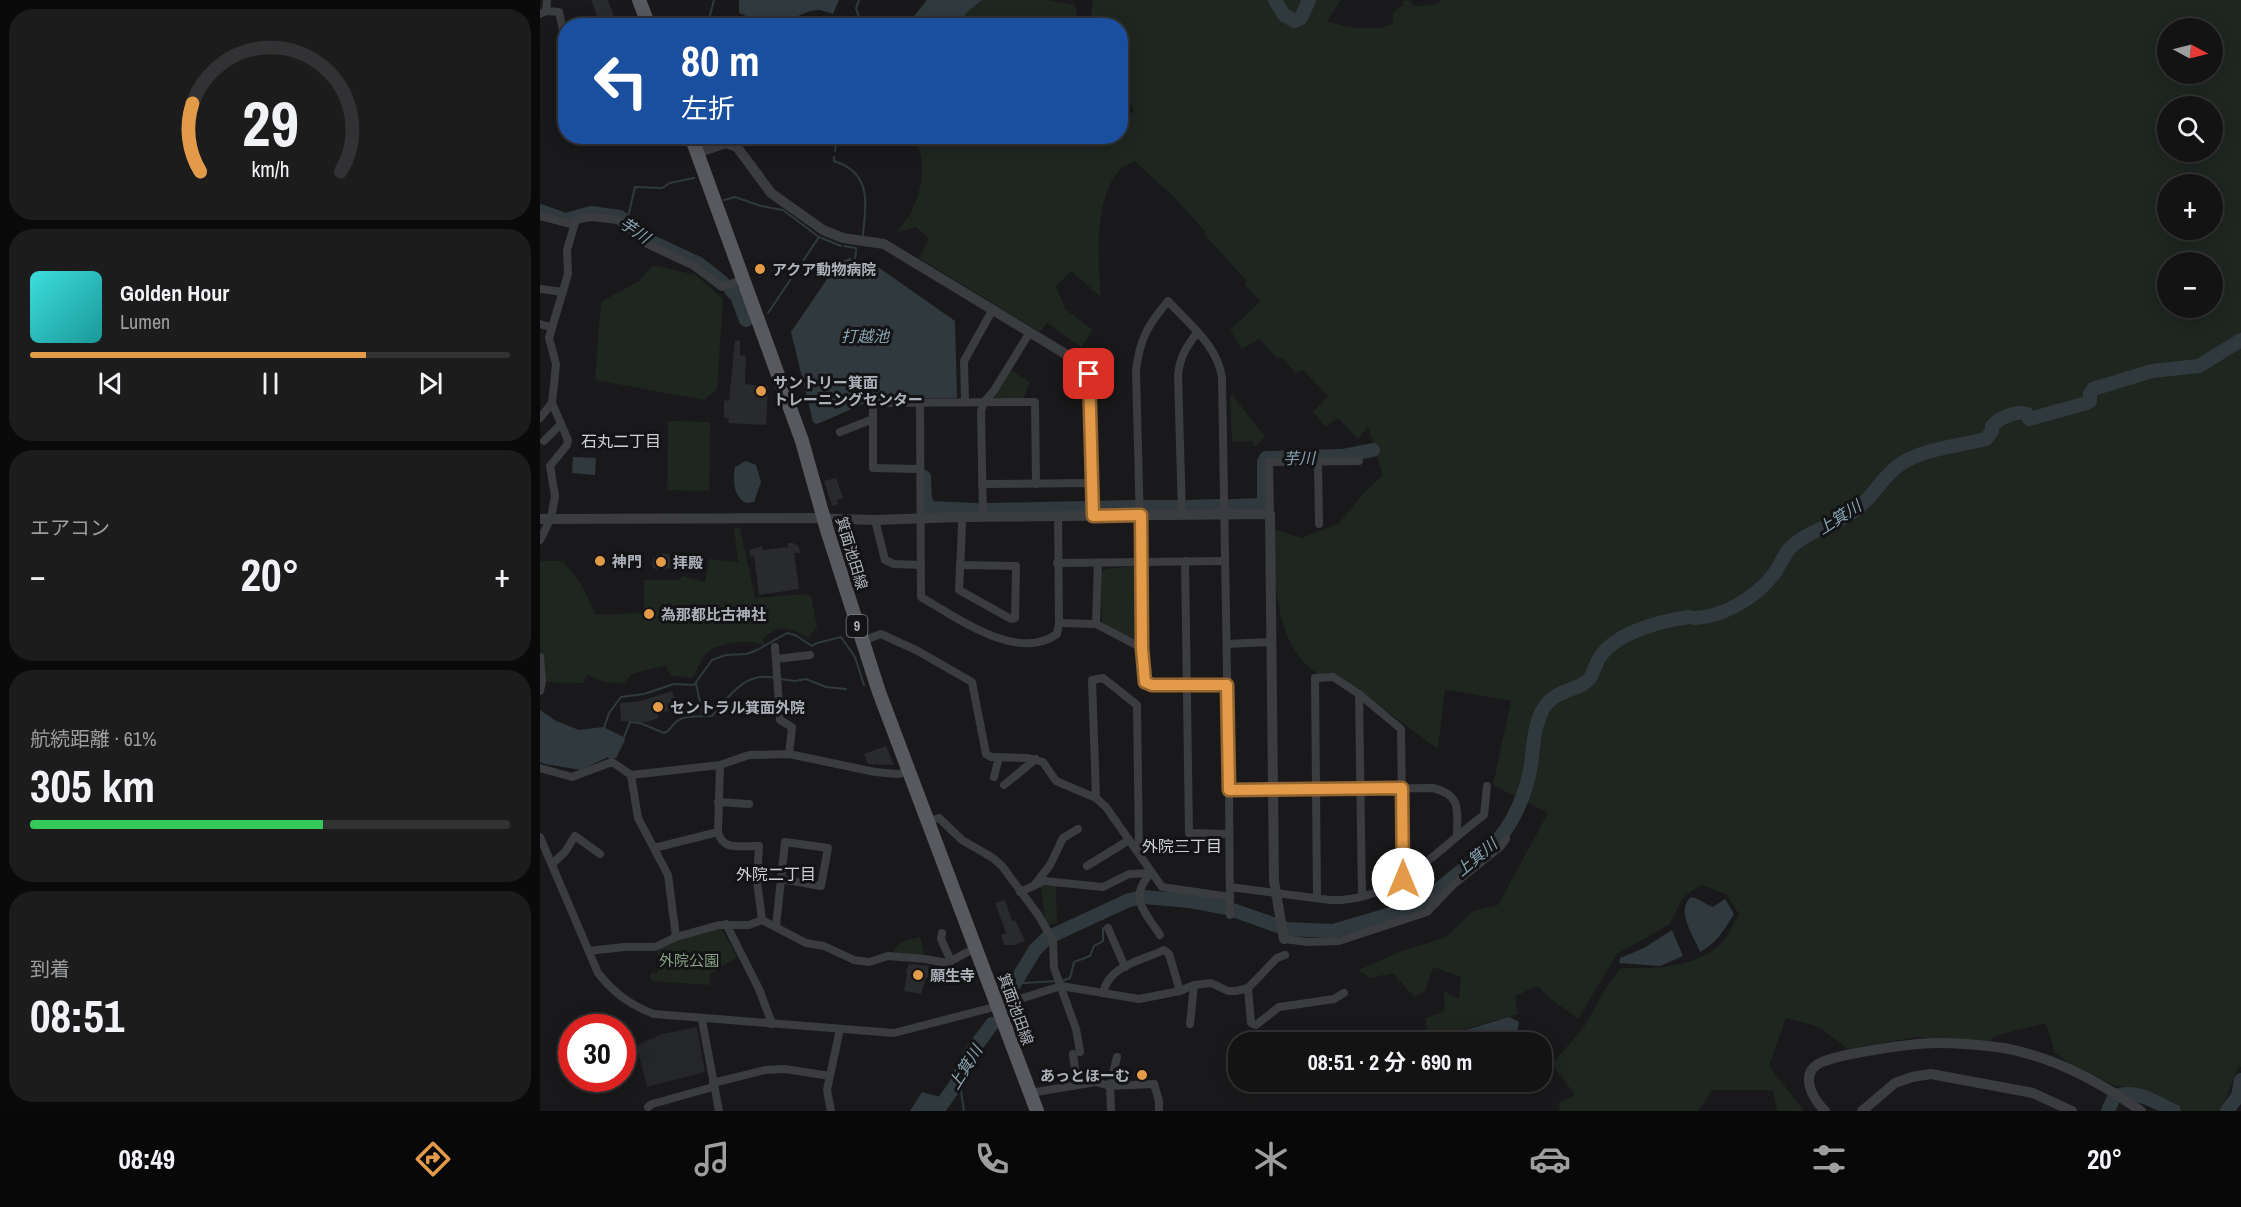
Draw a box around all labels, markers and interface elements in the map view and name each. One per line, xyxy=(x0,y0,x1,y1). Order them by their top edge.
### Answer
north arrow xyxy=(2157,18,2223,84)
map controls xyxy=(2157,18,2223,318)
text: 80 m xyxy=(681,33,760,89)
icon: left xyxy=(582,42,660,120)
text: 29 xyxy=(242,81,298,165)
text: 左折 xyxy=(681,90,735,126)
button: search xyxy=(2157,96,2223,162)
text: km/h xyxy=(251,155,289,184)
button: + xyxy=(2157,174,2223,240)
water label: 芋川 xyxy=(616,212,656,249)
button: − xyxy=(2157,252,2223,318)
place label: アクア動物病院 xyxy=(772,259,876,280)
marker: アクア動物病院 xyxy=(753,262,767,276)
text: Golden Hour xyxy=(120,278,229,308)
text: Lumen xyxy=(120,308,170,335)
water label: 打越池 xyxy=(841,325,891,347)
pin xyxy=(1063,348,1114,399)
icon: arrive xyxy=(1072,357,1105,390)
icon: previous xyxy=(94,367,127,400)
icon: pause xyxy=(254,367,287,400)
icon: next xyxy=(414,367,447,400)
place label: サントリー箕面 トレーニングセンター xyxy=(773,372,923,410)
marker: サントリー箕面 トレーニングセンター xyxy=(754,384,768,398)
district label: 石丸二丁目 xyxy=(581,430,661,452)
water label: 芋川 xyxy=(1283,447,1317,469)
water label: 上箕川 xyxy=(1813,494,1867,539)
text: エアコン xyxy=(30,514,110,541)
street label: 箕面池田線 xyxy=(831,514,873,592)
text: 20° xyxy=(240,544,300,605)
place label: 神門 xyxy=(611,551,642,572)
place label: 拝殿 xyxy=(673,552,703,573)
text: − xyxy=(30,553,46,597)
text: + xyxy=(494,553,510,597)
marker: 神門 xyxy=(593,554,607,568)
marker: 拝殿 xyxy=(654,555,668,569)
place label: 為那都比古神社 xyxy=(661,604,766,625)
marker: 為那都比古神社 xyxy=(642,607,656,621)
road number: 9 xyxy=(846,615,868,637)
place label: セントラル箕面外院 xyxy=(670,697,805,718)
marker: セントラル箕面外院 xyxy=(651,700,665,714)
text: 航続距離 · 61% xyxy=(30,725,157,752)
text: 305 km xyxy=(30,755,155,816)
water label: 上箕川 xyxy=(1451,832,1503,881)
district label: 外院三丁目 xyxy=(1142,835,1222,857)
position arrow xyxy=(1371,847,1435,911)
district label: 外院二丁目 xyxy=(736,863,816,885)
park label: 外院公園 xyxy=(659,950,719,971)
text: 到着 xyxy=(30,955,70,982)
place label: 願生寺 xyxy=(930,965,975,986)
marker: 願生寺 xyxy=(911,968,925,982)
street label: 箕面池田線 xyxy=(993,970,1039,1048)
text: 08:51 xyxy=(30,985,124,1046)
speed limit sign: 30 xyxy=(558,1014,636,1092)
water label: 上箕川 xyxy=(943,1039,988,1093)
text: 08:51 · 2 分 · 690 m xyxy=(1308,1047,1472,1077)
place label: あっとほーむ xyxy=(1040,1065,1130,1086)
marker: あっとほーむ xyxy=(1135,1068,1149,1082)
icon: directions xyxy=(412,1138,454,1180)
icon: music xyxy=(691,1138,733,1180)
icon: phone xyxy=(971,1138,1013,1180)
icon: climate xyxy=(1250,1138,1292,1180)
icon: car xyxy=(1529,1138,1571,1180)
icon: filters xyxy=(1808,1138,1850,1180)
text: 08:49 xyxy=(119,1141,175,1177)
text: 20° xyxy=(2087,1141,2122,1177)

